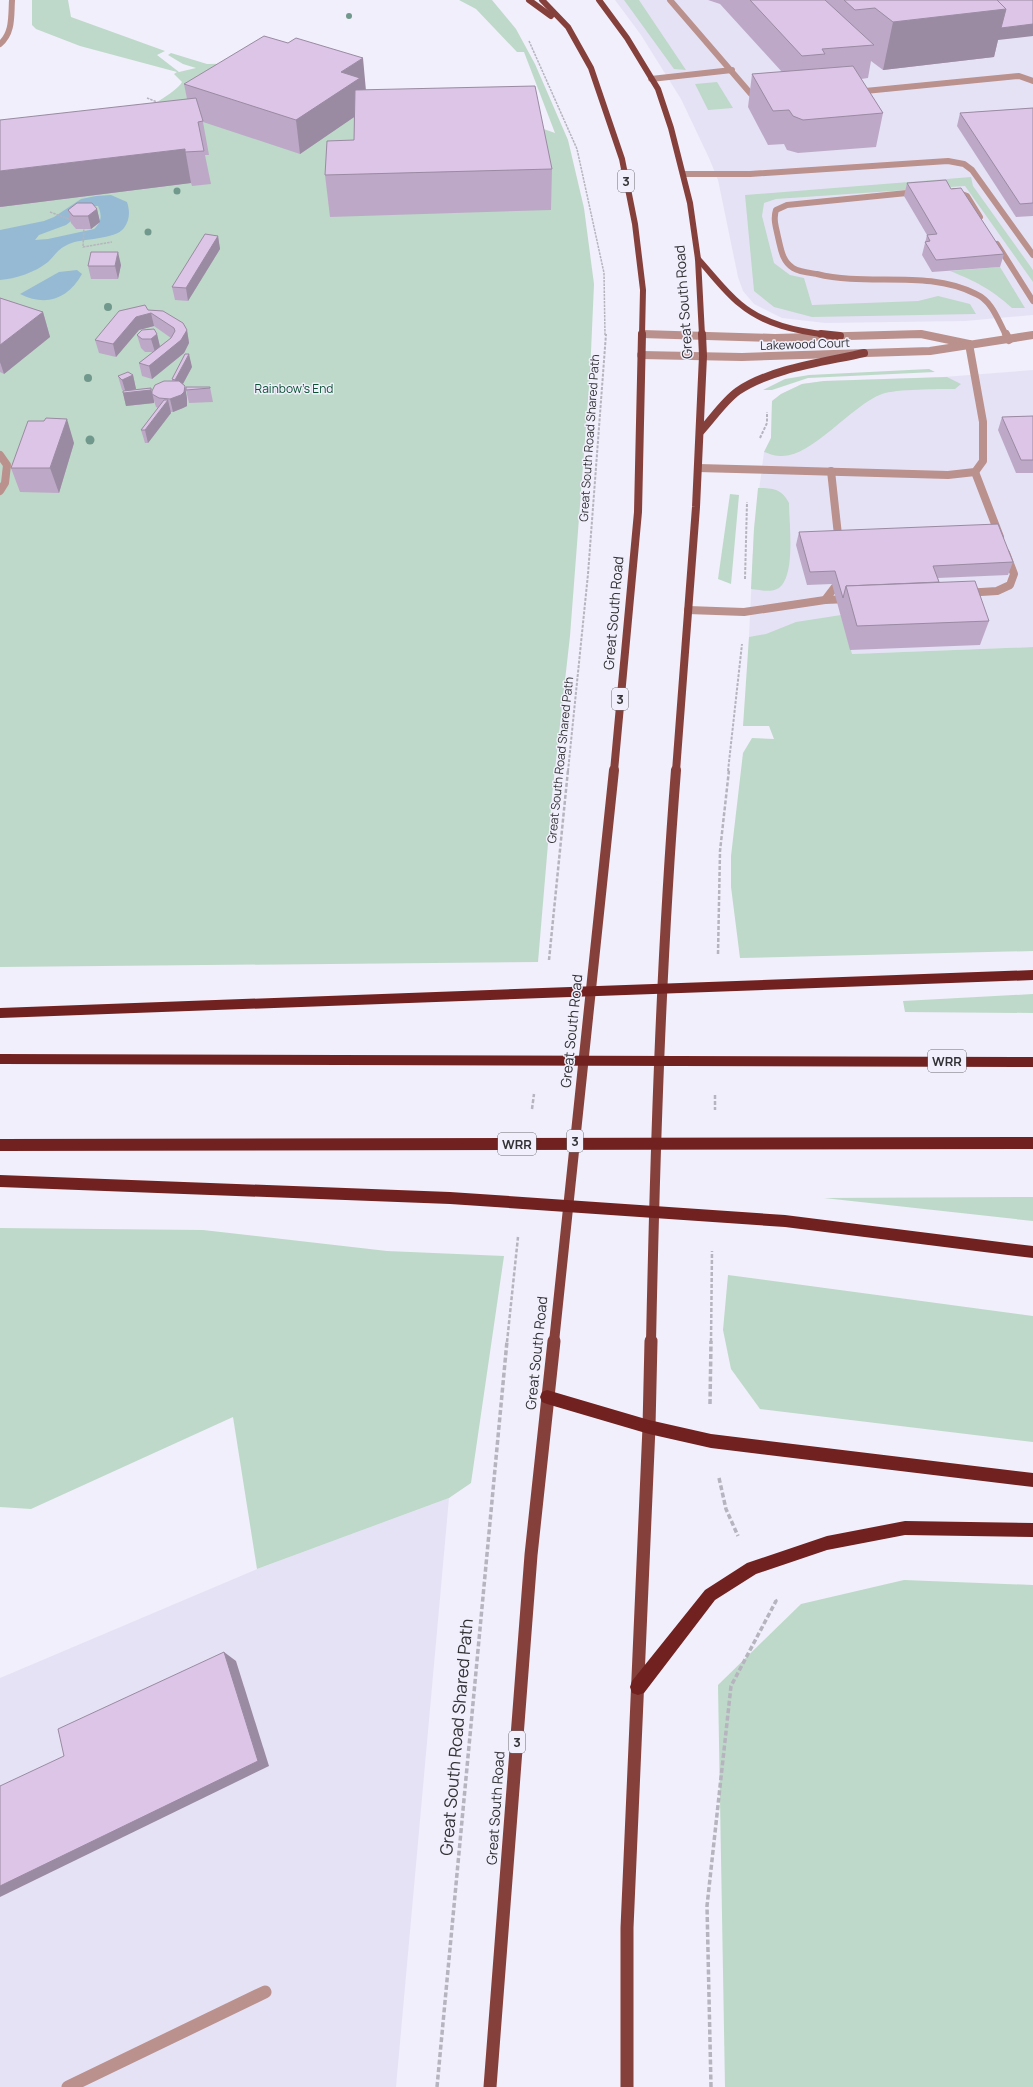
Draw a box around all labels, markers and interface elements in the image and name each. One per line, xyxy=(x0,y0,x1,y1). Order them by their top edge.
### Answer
road number: 3 xyxy=(618,170,634,192)
street label: Great South Road xyxy=(670,244,696,360)
street label: Lakewood Court xyxy=(760,334,850,354)
street label: Great South Road Shared Path xyxy=(575,354,603,522)
park label: Rainbow's End xyxy=(255,380,333,397)
street label: Great South Road xyxy=(599,555,627,671)
street label: Great South Road Shared Path xyxy=(543,676,577,844)
road number: 3 xyxy=(612,688,628,710)
street label: Great South Road xyxy=(556,973,586,1089)
road number: WRR xyxy=(928,1050,966,1072)
road number: 3 xyxy=(567,1130,583,1152)
road number: WRR xyxy=(498,1133,536,1155)
street label: Great South Road xyxy=(521,1295,551,1411)
street label: Great South Road Shared Path xyxy=(434,1618,478,1856)
road number: 3 xyxy=(509,1731,525,1753)
street label: Great South Road xyxy=(482,1750,508,1866)

